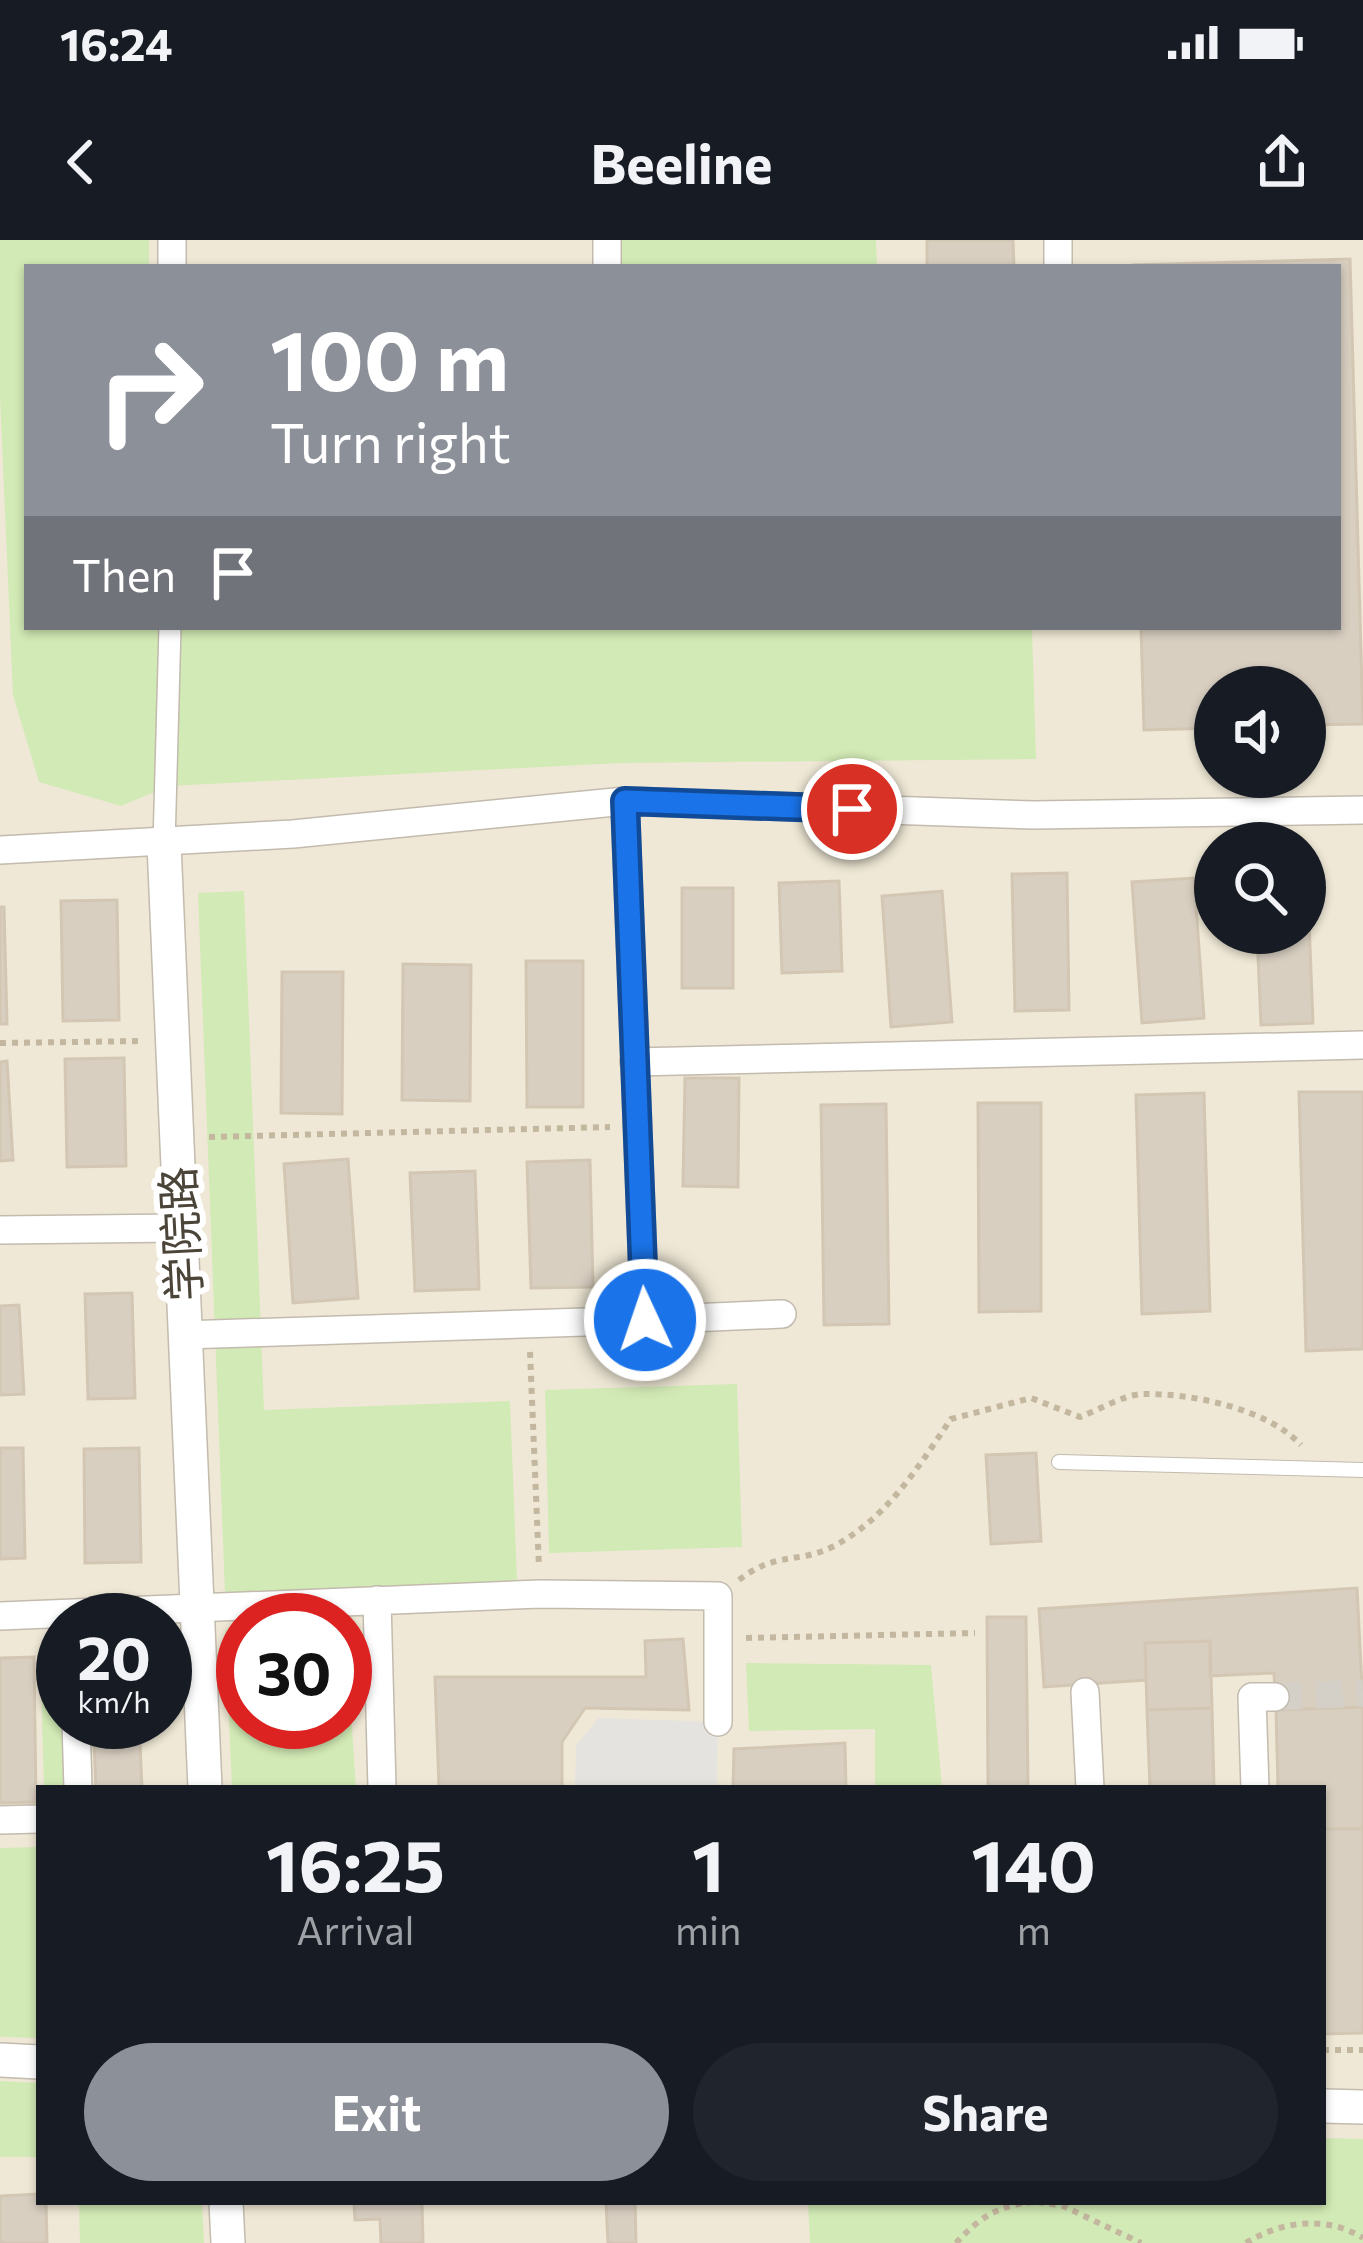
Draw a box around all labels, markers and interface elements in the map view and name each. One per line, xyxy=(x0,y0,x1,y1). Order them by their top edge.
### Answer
text: 16:24 xyxy=(60,15,173,70)
icon: back xyxy=(48,129,114,195)
text: Beeline xyxy=(590,129,773,195)
icon: share xyxy=(1249,129,1315,195)
text: 100 m xyxy=(270,306,509,408)
icon: right xyxy=(72,312,228,468)
text: Turn right xyxy=(270,408,511,474)
icon: arrive xyxy=(200,540,266,606)
text: Then xyxy=(72,546,176,601)
map controls xyxy=(1194,666,1326,954)
button: sound xyxy=(1194,666,1326,798)
pin xyxy=(801,758,903,860)
icon: arrive xyxy=(819,776,885,842)
button: search xyxy=(1194,822,1326,954)
street label: 学院路 xyxy=(148,1165,210,1303)
position arrow xyxy=(582,1257,708,1383)
speed limit sign: 30 xyxy=(216,1593,372,1749)
text: 20 xyxy=(77,1619,151,1692)
text: km/h xyxy=(78,1682,150,1719)
text: 16:25 xyxy=(266,1819,445,1907)
text: 1 xyxy=(692,1819,724,1907)
text: 140 xyxy=(971,1819,1096,1907)
text: Arrival xyxy=(296,1905,414,1953)
text: min xyxy=(675,1905,741,1953)
text: m xyxy=(1017,1905,1051,1953)
button: Exit xyxy=(84,2043,669,2181)
button: Share xyxy=(693,2043,1278,2181)

